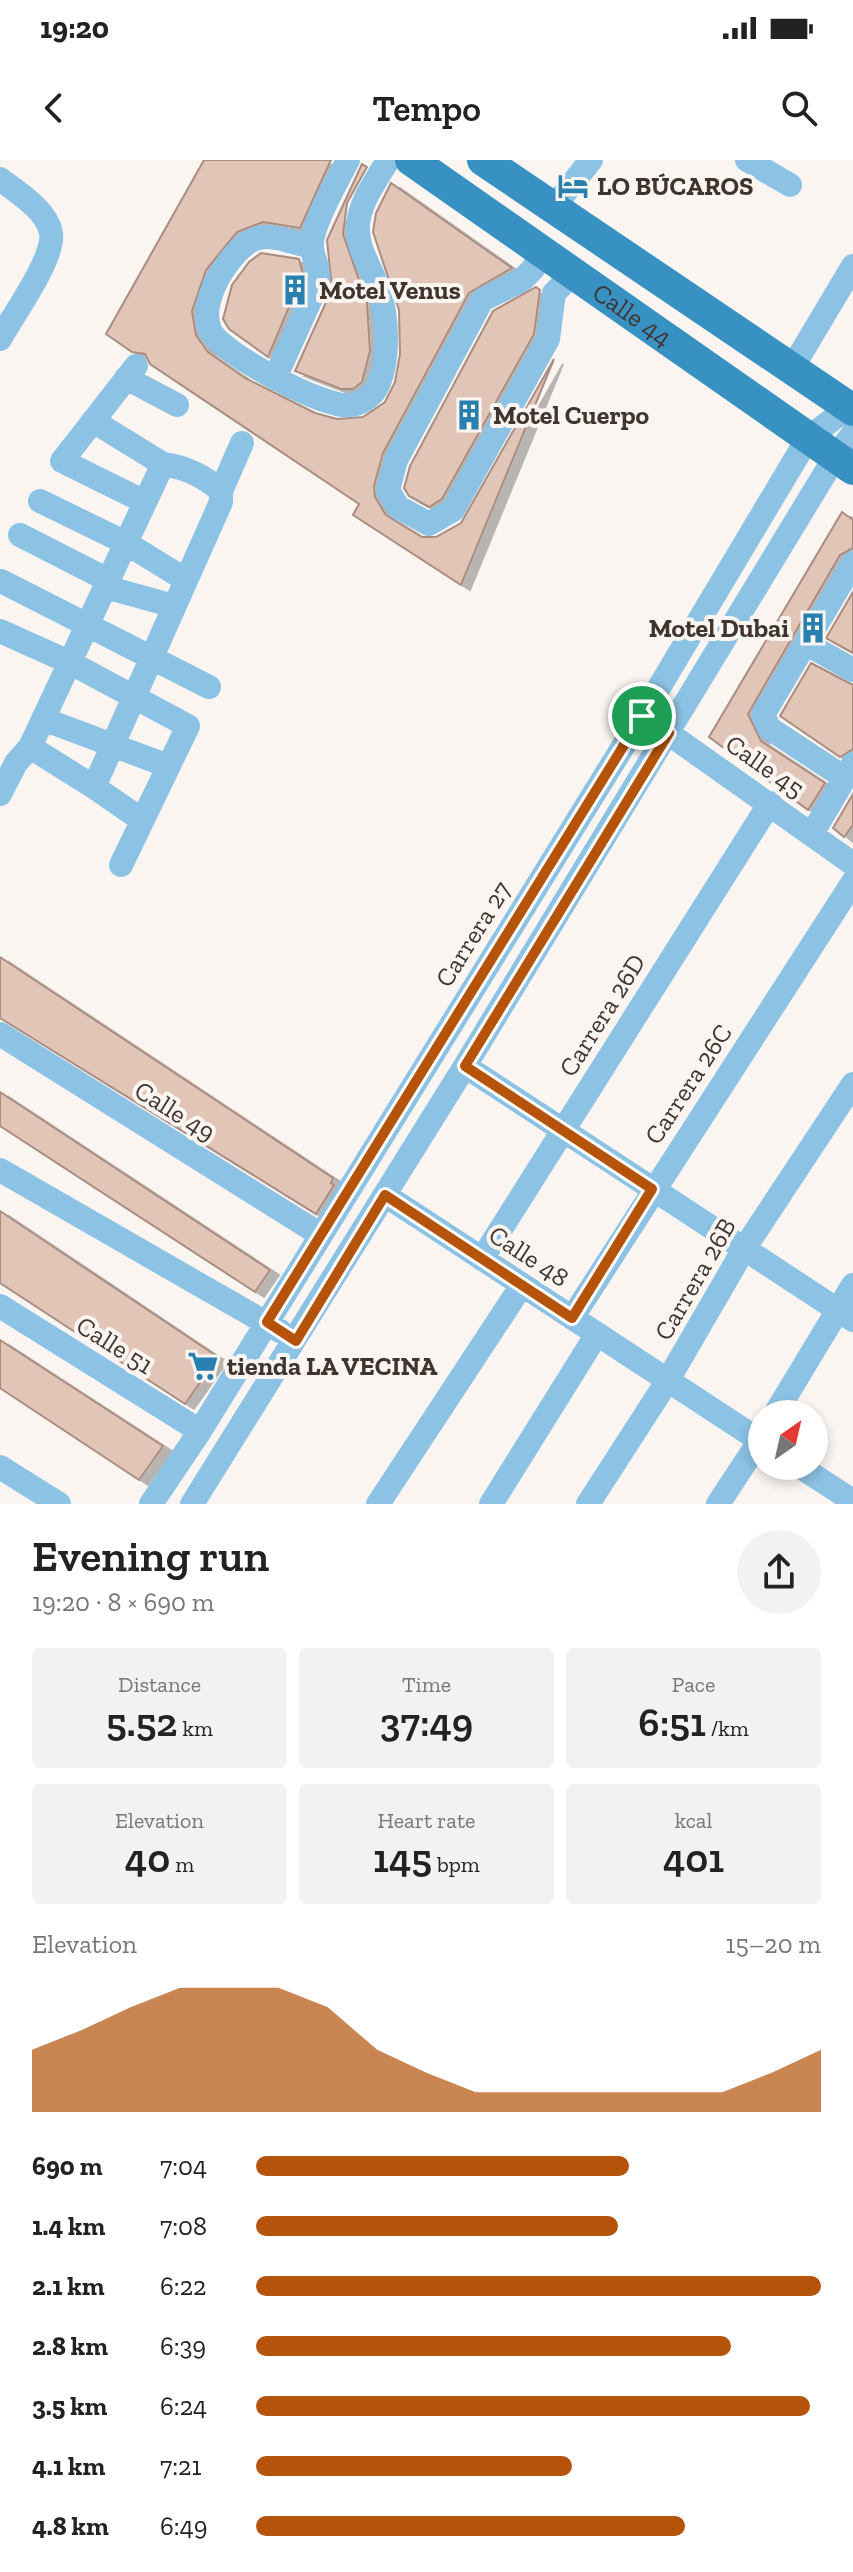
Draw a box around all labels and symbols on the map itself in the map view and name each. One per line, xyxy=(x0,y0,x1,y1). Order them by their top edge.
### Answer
hotel icon: LO BÚCAROS xyxy=(556,169,590,203)
place label: LO BÚCAROS xyxy=(597,170,754,202)
building icon: Motel Venus xyxy=(278,273,312,307)
place label: Motel Venus xyxy=(319,274,461,306)
street label: Calle 44 xyxy=(586,276,678,353)
building icon: Motel Cuerpo xyxy=(452,398,486,432)
place label: Motel Cuerpo xyxy=(493,399,650,431)
building icon: Motel Dubai xyxy=(796,611,830,645)
place label: Motel Dubai xyxy=(649,612,789,644)
pin xyxy=(608,682,676,750)
street label: Calle 45 xyxy=(720,727,810,805)
street label: Carrera 27 xyxy=(428,875,518,993)
street label: Carrera 26D xyxy=(552,948,652,1082)
street label: Carrera 26C xyxy=(637,1018,739,1150)
street label: Calle 49 xyxy=(129,1074,221,1148)
street label: Carrera 26B xyxy=(647,1212,743,1346)
street label: Calle 48 xyxy=(483,1218,575,1294)
street label: Calle 51 xyxy=(71,1309,159,1381)
supermarket icon: tienda LA VECINA xyxy=(186,1349,220,1383)
place label: tienda LA VECINA xyxy=(227,1350,438,1382)
north arrow xyxy=(748,1400,828,1480)

